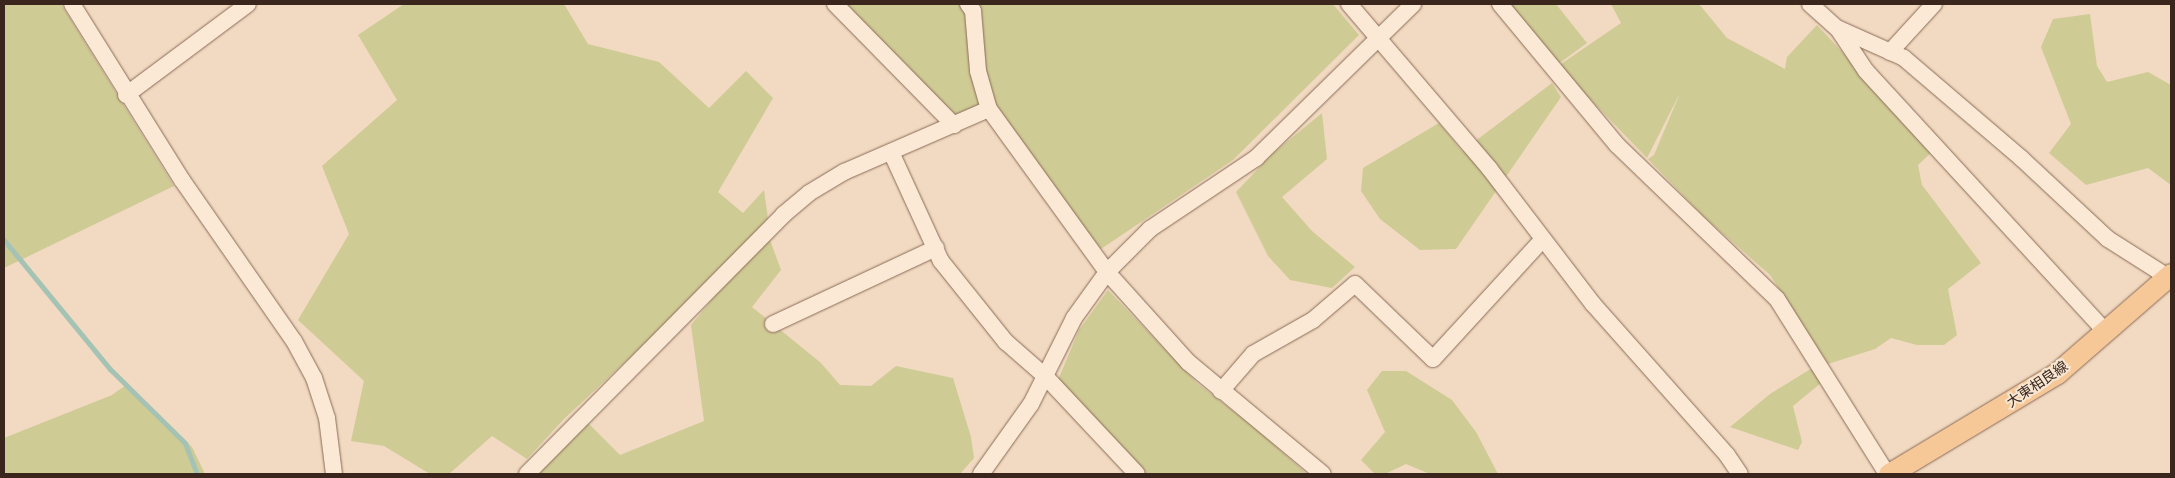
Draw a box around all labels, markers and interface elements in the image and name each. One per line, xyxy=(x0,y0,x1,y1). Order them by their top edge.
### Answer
street label: 大東相良線 xyxy=(2003,357,2071,411)

